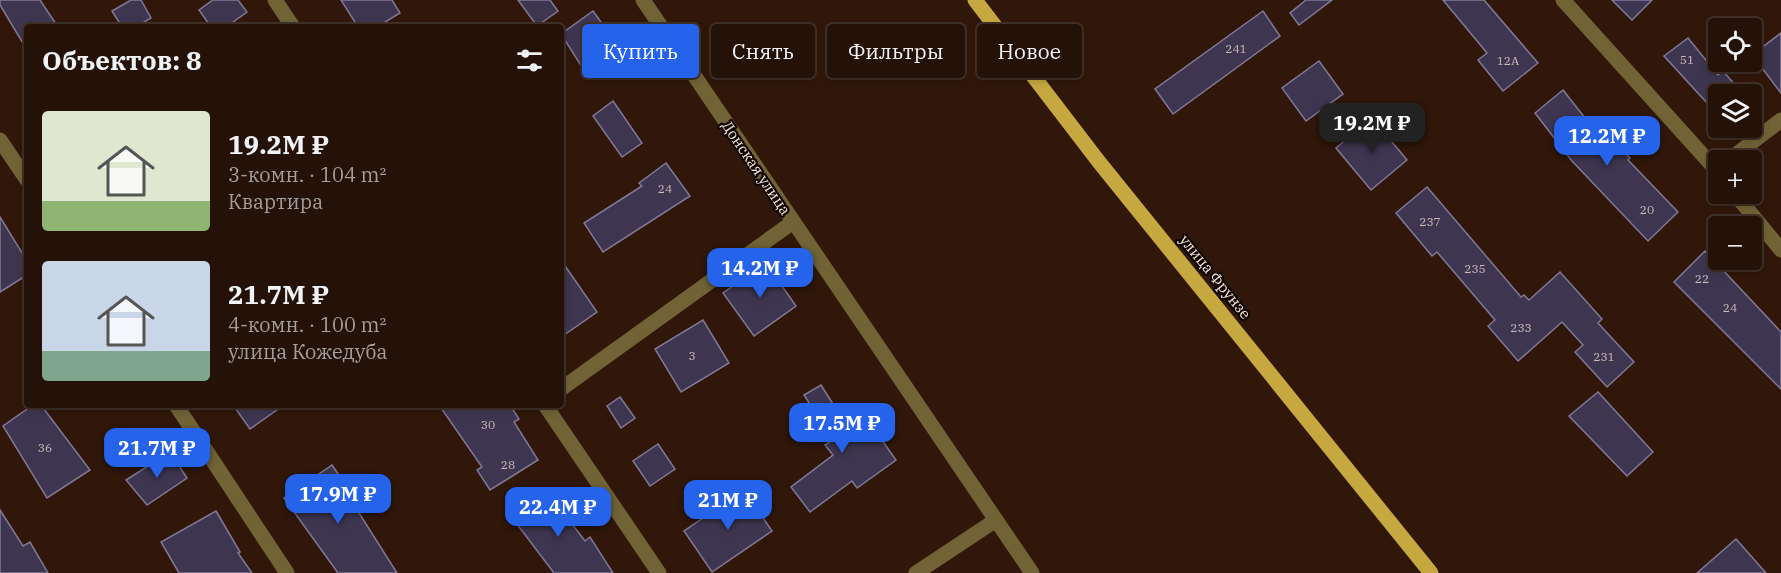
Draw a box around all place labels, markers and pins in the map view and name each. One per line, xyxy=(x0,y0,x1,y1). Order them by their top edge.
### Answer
pin: 19.2M ₽ xyxy=(1317,103,1427,154)
pin: 12.2M ₽ xyxy=(1552,116,1662,167)
pin: 14.2M ₽ xyxy=(705,248,815,299)
pin: 17.5M ₽ xyxy=(787,403,897,454)
pin: 21.7M ₽ xyxy=(102,428,212,479)
pin: 17.9M ₽ xyxy=(283,474,393,525)
pin: 21M ₽ xyxy=(686,480,770,531)
pin: 22.4M ₽ xyxy=(503,487,613,538)

